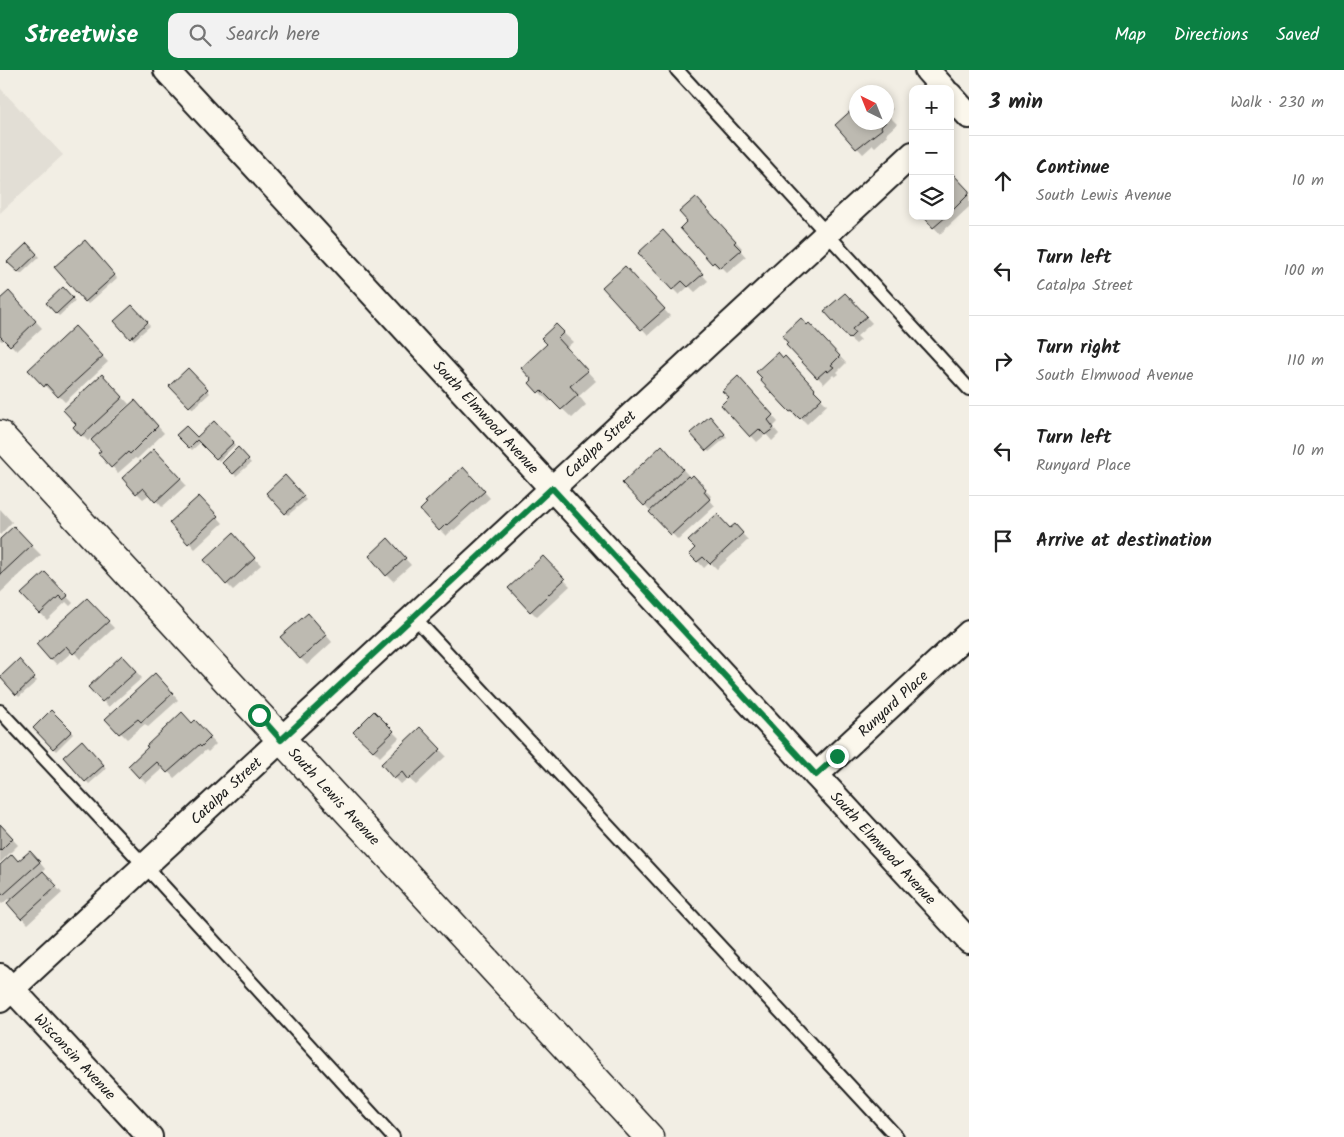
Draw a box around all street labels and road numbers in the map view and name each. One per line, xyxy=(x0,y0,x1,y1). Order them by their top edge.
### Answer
street label: South Elmwood Avenue xyxy=(426,355,544,480)
street label: Catalpa Street xyxy=(559,405,642,484)
street label: Runyard Place xyxy=(853,665,935,743)
street label: South Lewis Avenue xyxy=(281,742,385,852)
street label: Catalpa Street xyxy=(185,752,268,831)
street label: South Elmwood Avenue xyxy=(824,786,941,911)
street label: Wisconsin Avenue xyxy=(28,1008,121,1106)

